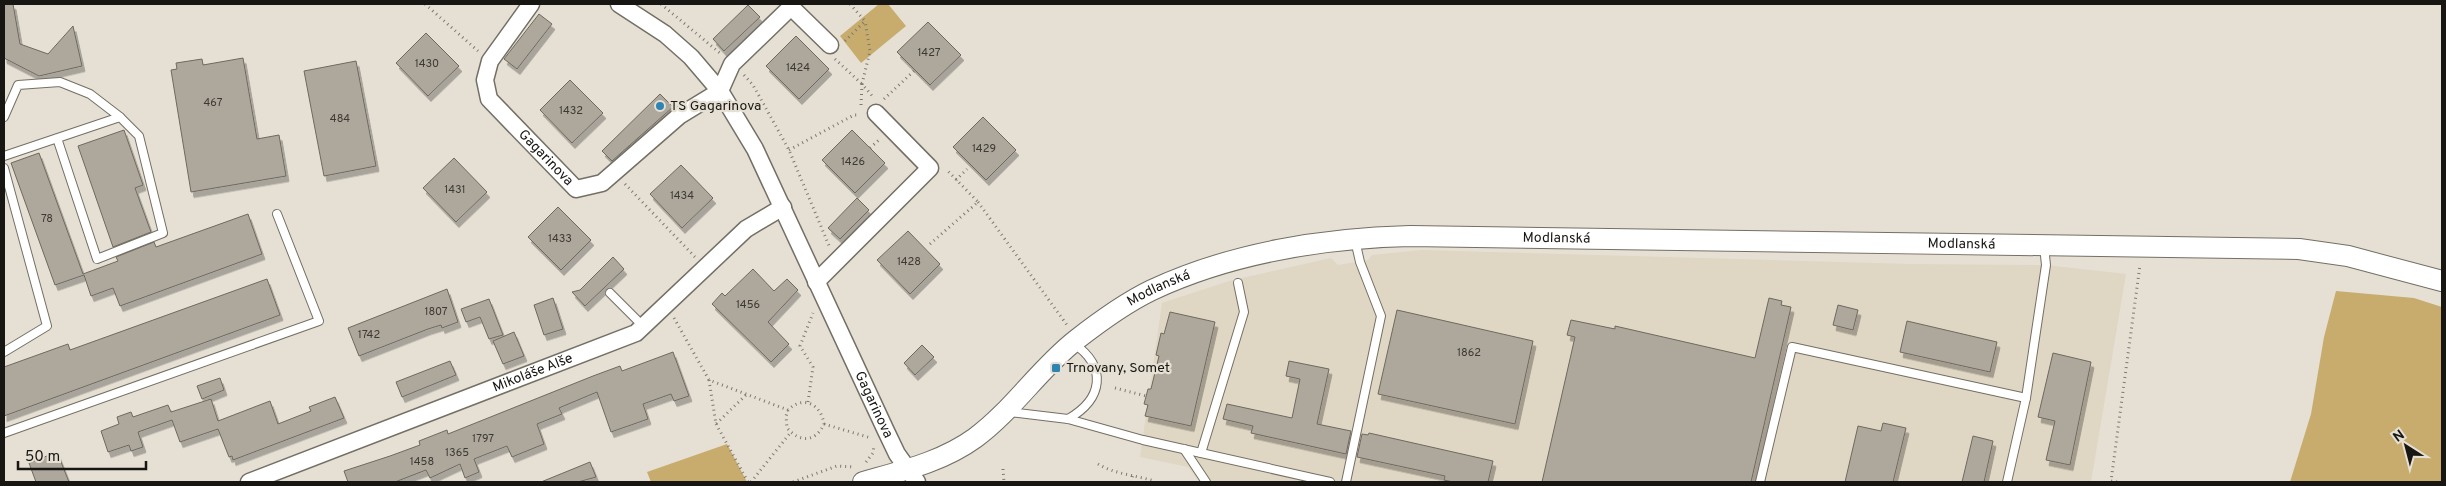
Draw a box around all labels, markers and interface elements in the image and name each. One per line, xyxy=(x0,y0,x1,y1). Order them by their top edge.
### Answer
house number: 1427 xyxy=(917,46,941,60)
house number: 1430 xyxy=(415,57,439,71)
house number: 1424 xyxy=(786,61,810,75)
house number: 467 xyxy=(204,96,223,110)
place label: TS Gagarinova xyxy=(670,98,761,115)
marker: TS Gagarinova xyxy=(654,100,666,112)
house number: 1432 xyxy=(559,104,583,118)
house number: 484 xyxy=(330,112,350,126)
street label: Gagarinova xyxy=(515,126,577,189)
house number: 1429 xyxy=(972,142,996,156)
house number: 1426 xyxy=(841,155,865,169)
house number: 1431 xyxy=(444,183,466,197)
house number: 1434 xyxy=(670,189,694,203)
house number: 78 xyxy=(41,212,53,226)
street label: Modlanská xyxy=(1523,229,1590,247)
house number: 1433 xyxy=(548,232,572,246)
street label: Modlanská xyxy=(1927,235,1995,253)
house number: 1428 xyxy=(897,255,921,269)
street label: Modlanská xyxy=(1124,266,1193,310)
house number: 1456 xyxy=(736,298,760,312)
house number: 1807 xyxy=(424,305,448,319)
house number: 1742 xyxy=(358,328,380,342)
house number: 1862 xyxy=(1457,346,1481,360)
street label: Mikoláše Alše xyxy=(490,350,575,396)
place label: Trnovany, Somet xyxy=(1066,360,1170,377)
marker: Trnovany, Somet xyxy=(1050,362,1062,374)
street label: Gagarinova xyxy=(851,369,897,441)
north arrow xyxy=(2381,421,2431,471)
text: N xyxy=(2390,427,2408,447)
house number: 1797 xyxy=(472,432,494,446)
scale bar xyxy=(18,438,145,470)
house number: 1365 xyxy=(445,446,469,460)
text: 50 m xyxy=(25,448,60,467)
house number: 1458 xyxy=(410,455,434,469)

